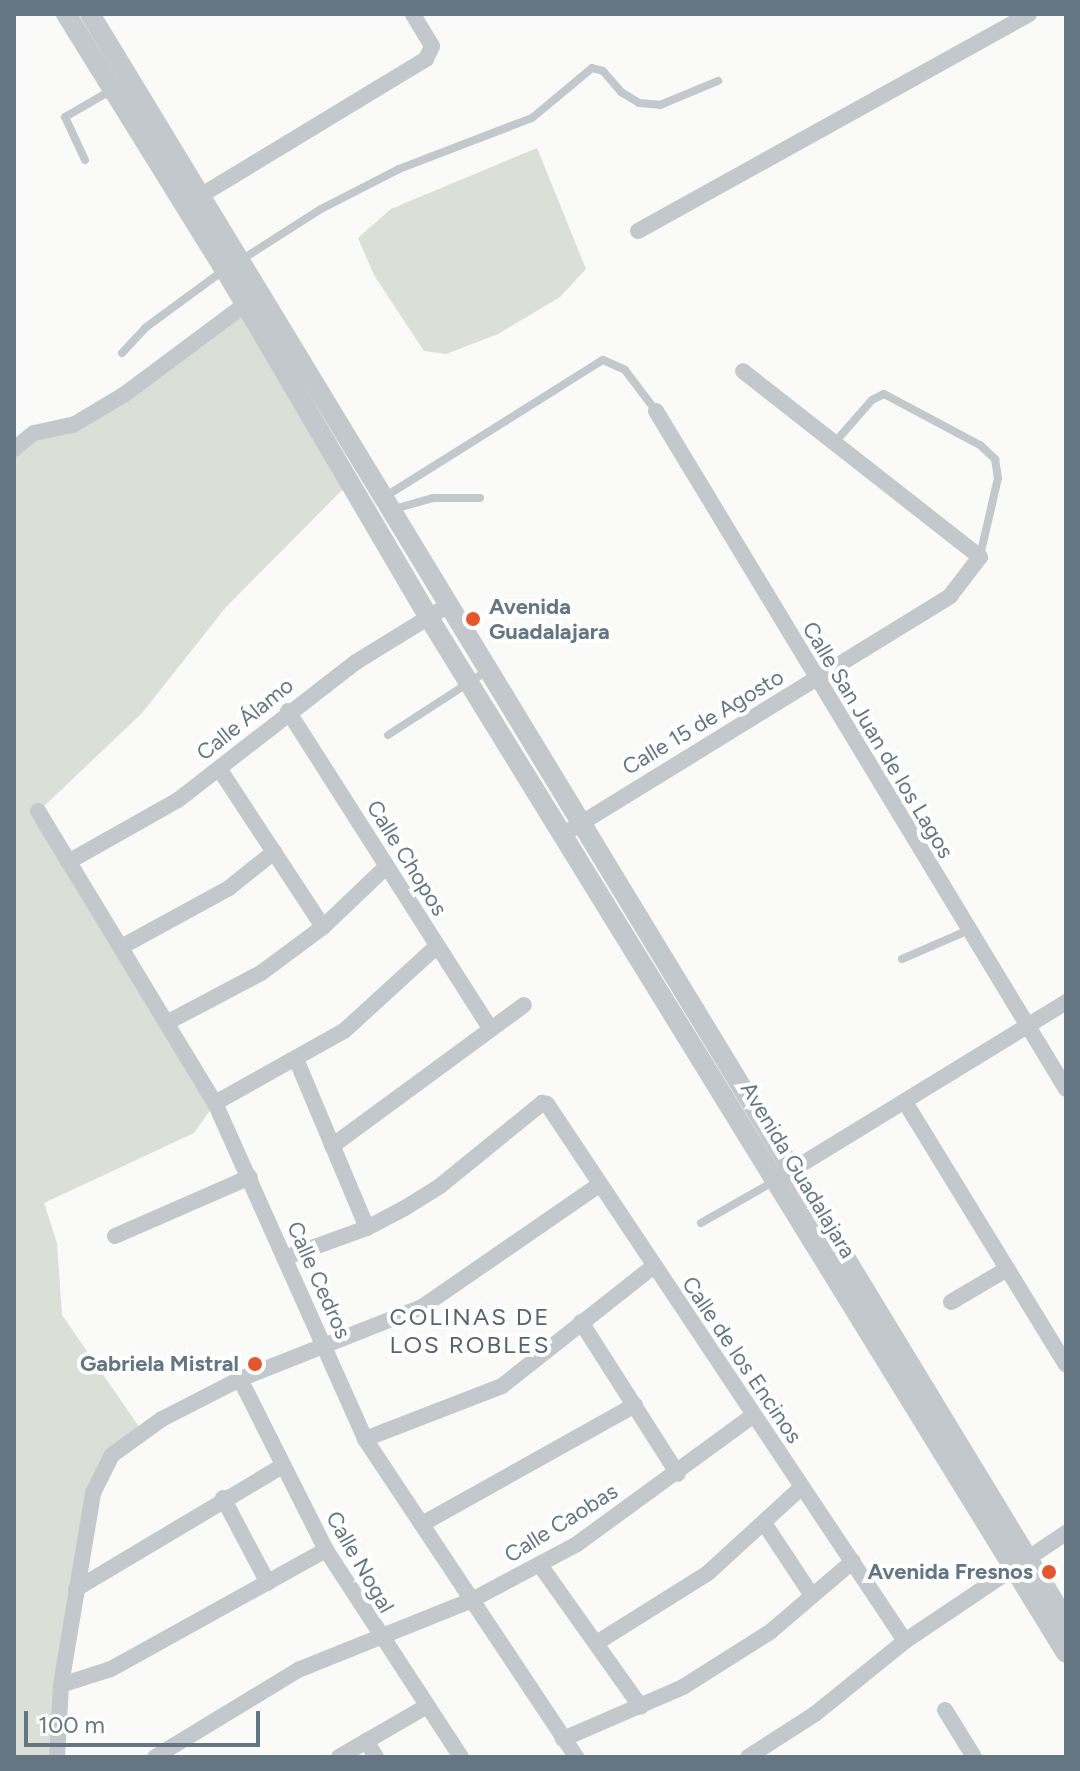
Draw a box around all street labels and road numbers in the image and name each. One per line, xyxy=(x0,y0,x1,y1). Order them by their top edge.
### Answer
street label: Calle San Juan de los Lagos xyxy=(797,617,959,863)
street label: Calle 15 de Agosto xyxy=(618,663,788,781)
street label: Calle Álamo xyxy=(191,672,299,766)
street label: Calle Chopos xyxy=(361,795,453,921)
street label: Avenida Guadalajara xyxy=(735,1077,861,1263)
street label: Calle Cedros xyxy=(281,1217,357,1343)
street label: Calle de los Encinos xyxy=(676,1272,808,1448)
street label: Calle Caobas xyxy=(500,1478,622,1568)
street label: Calle Nogal xyxy=(320,1506,400,1618)

